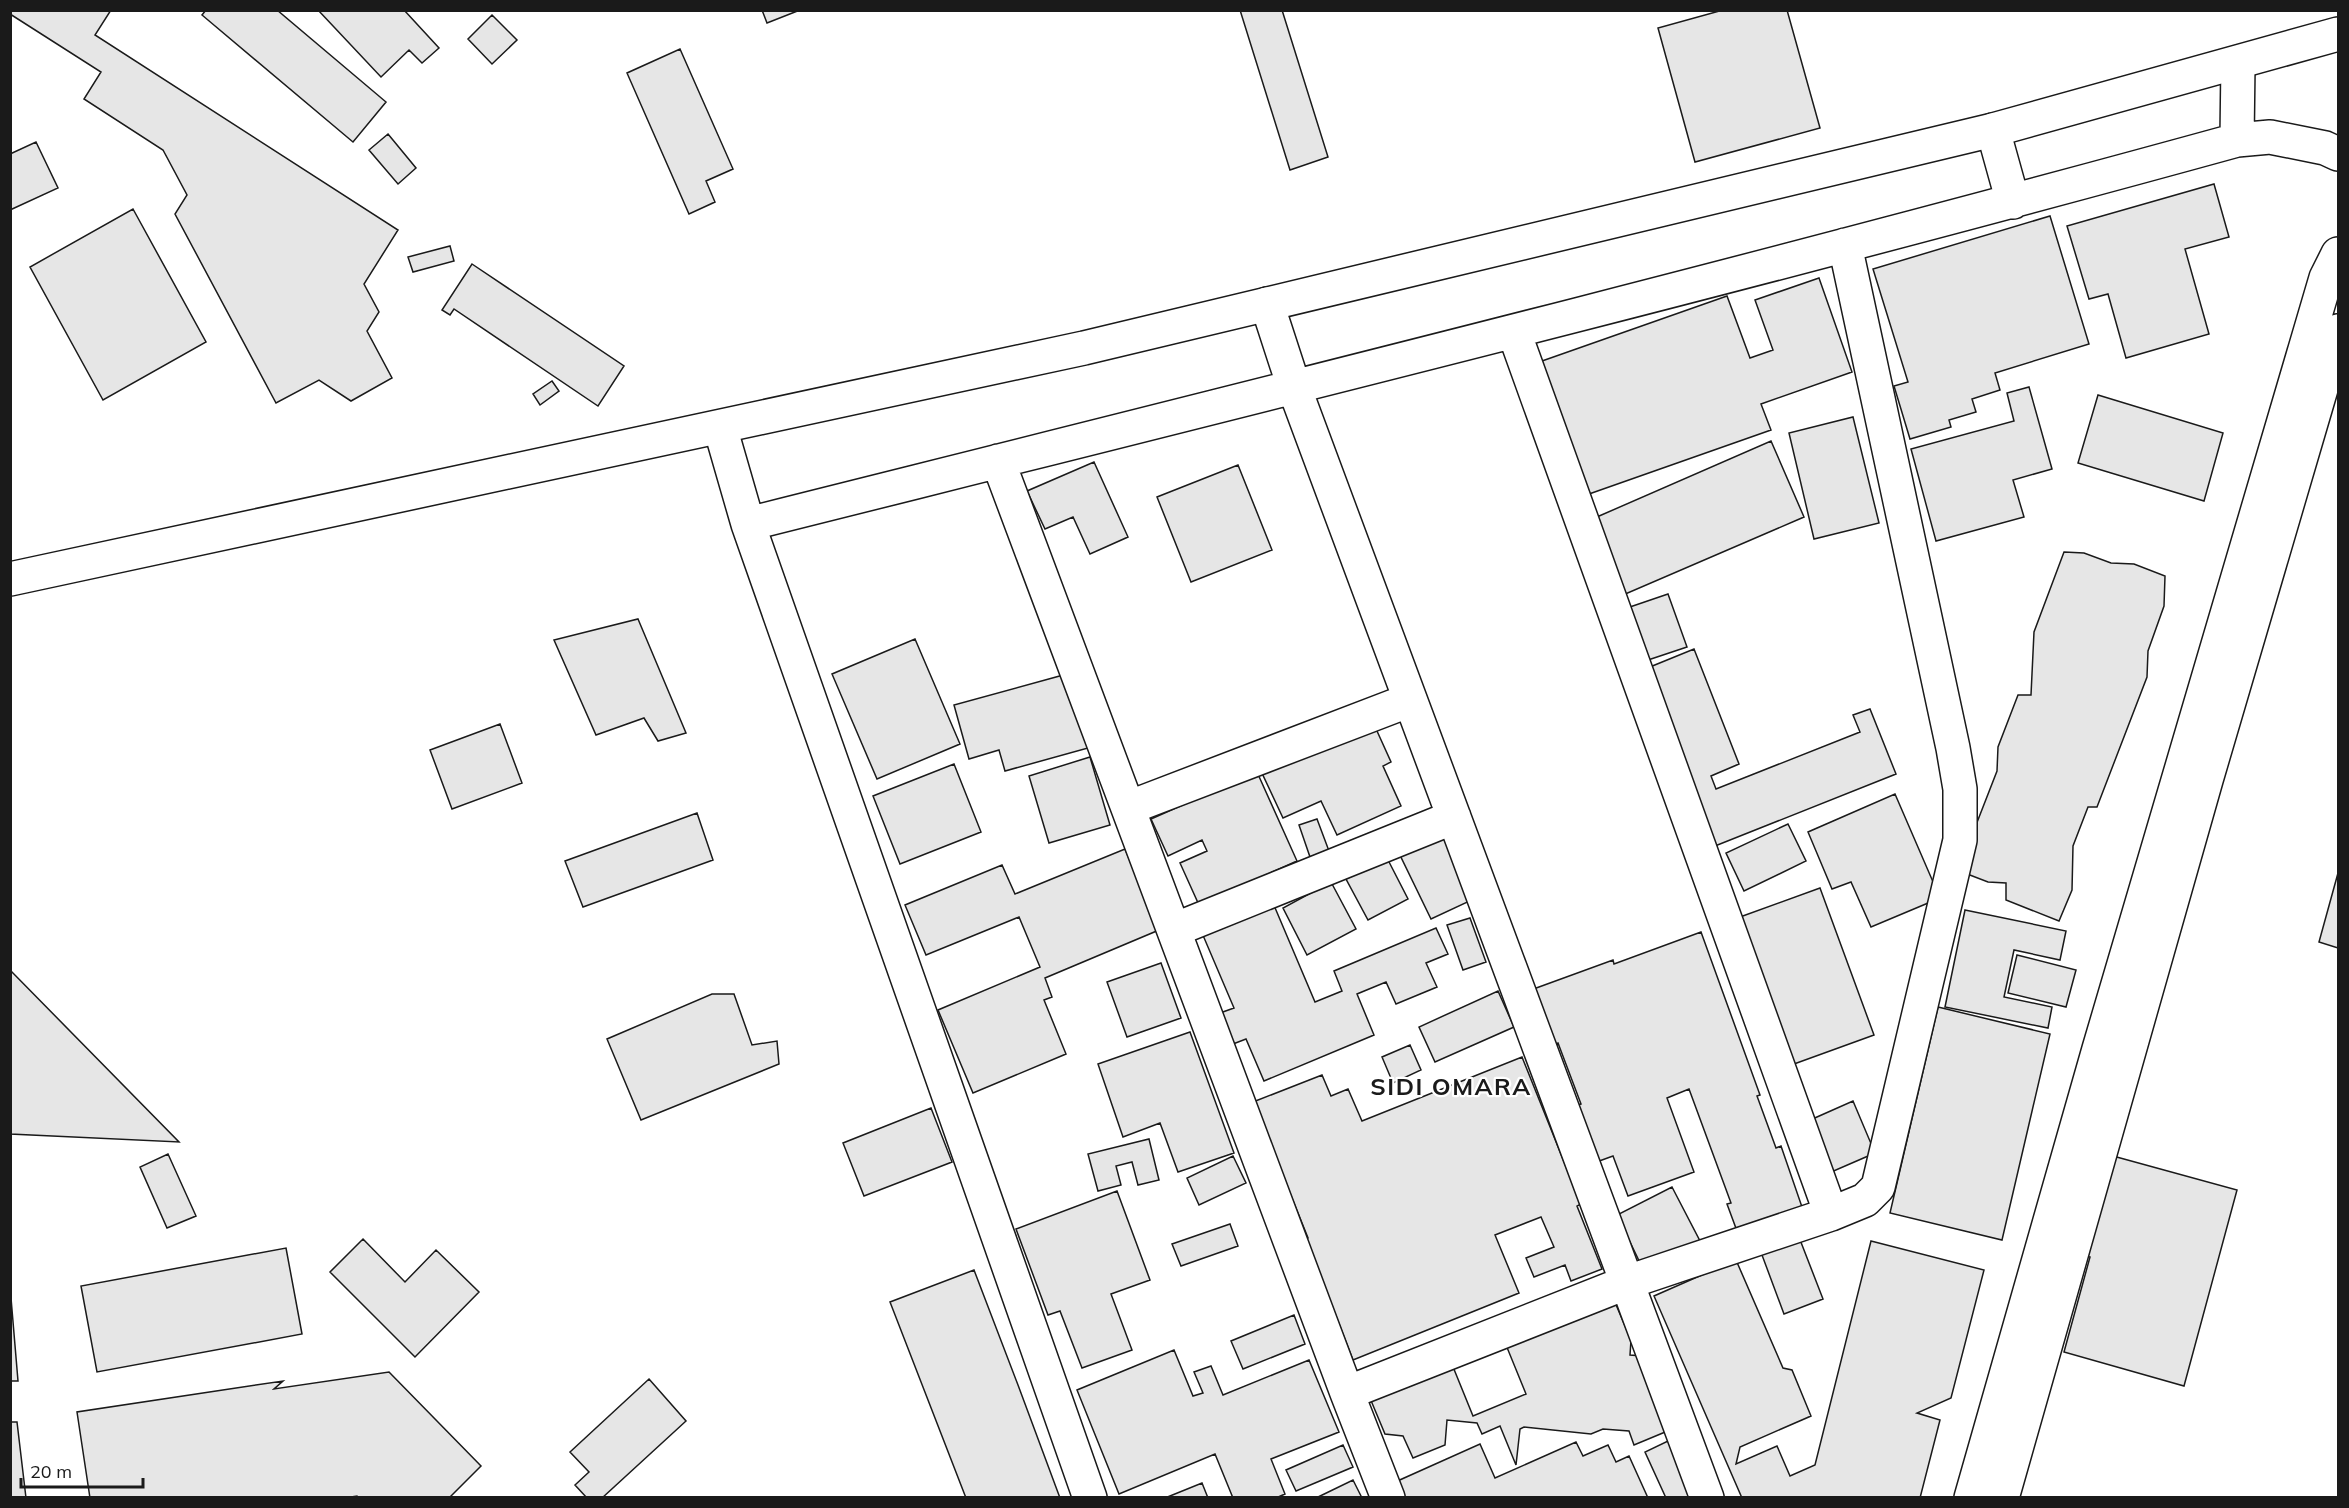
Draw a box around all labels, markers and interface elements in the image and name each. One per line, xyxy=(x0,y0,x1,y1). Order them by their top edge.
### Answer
district label: SIDI OMARA xyxy=(1370,1071,1532,1101)
scale bar xyxy=(21,1451,142,1489)
text: 20 m xyxy=(30,1460,72,1483)

